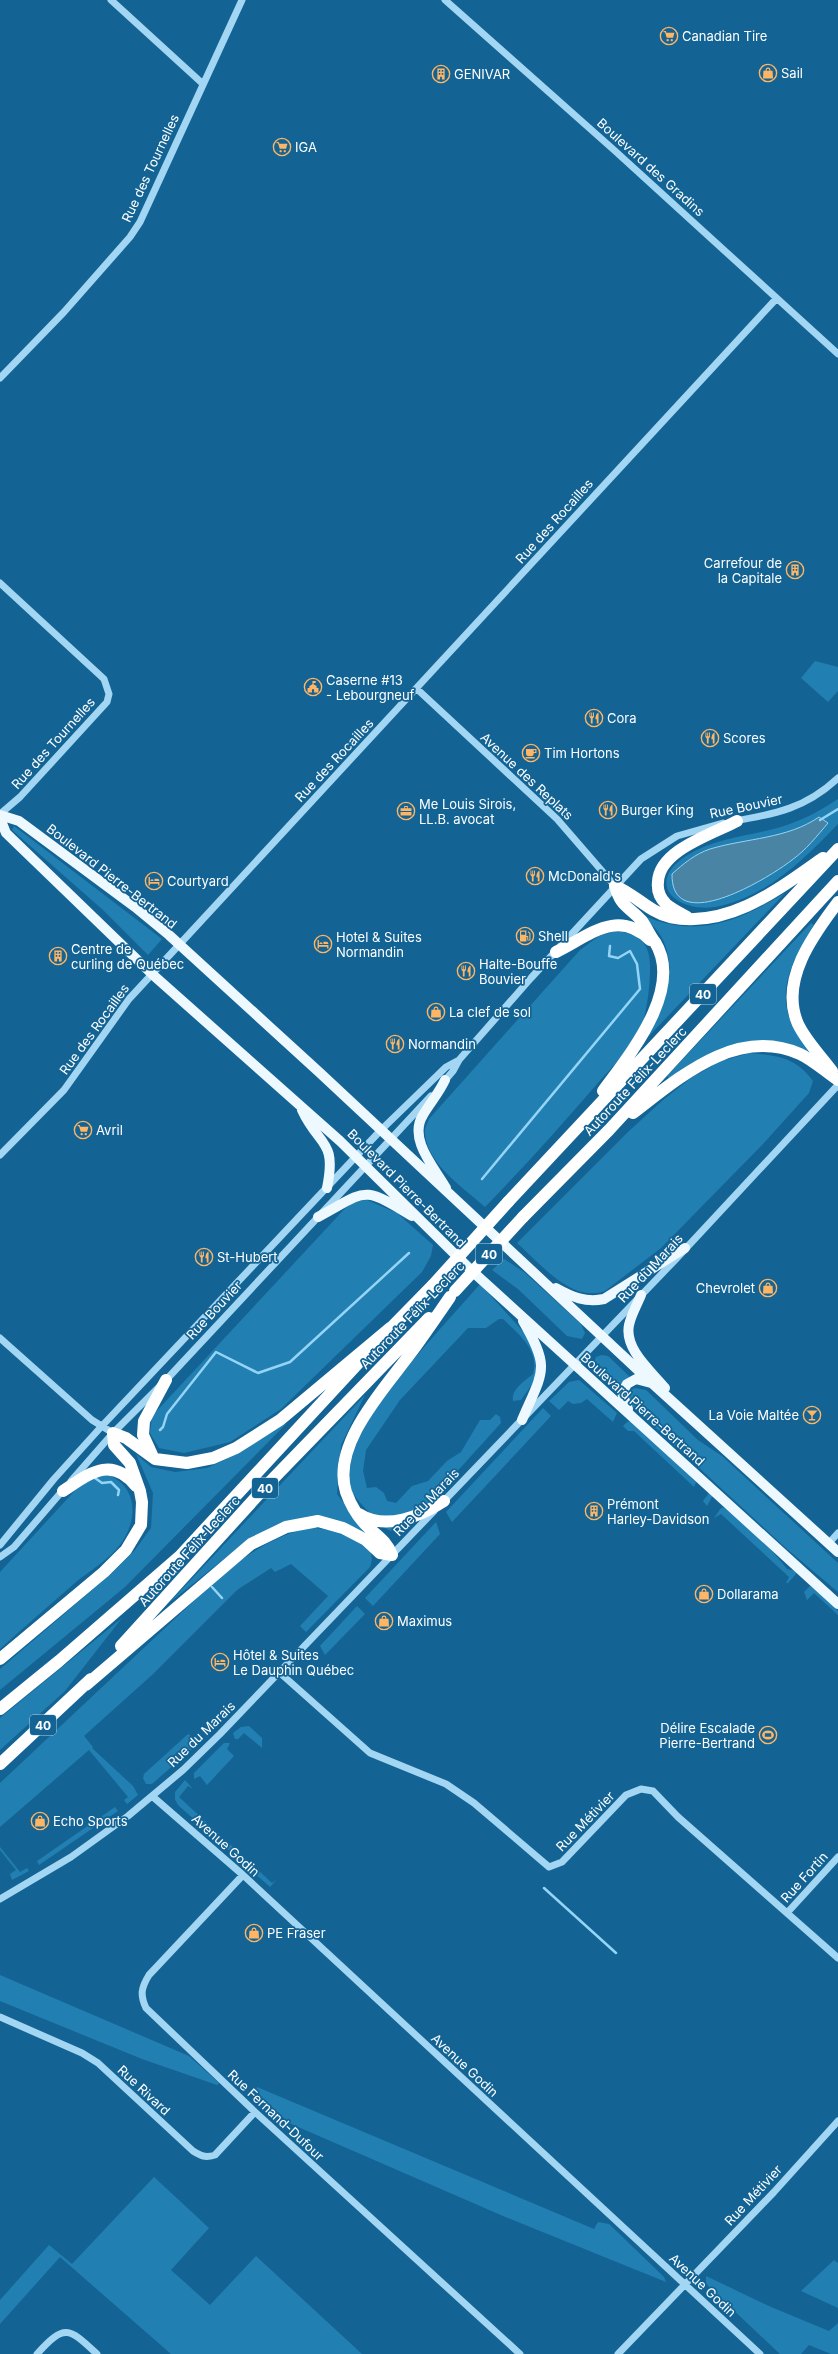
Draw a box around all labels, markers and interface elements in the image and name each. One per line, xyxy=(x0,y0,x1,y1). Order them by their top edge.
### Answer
supermarket icon: Canadian Tire xyxy=(659,26,679,46)
place label: Canadian Tire xyxy=(682,28,767,44)
shop icon: Sail xyxy=(758,63,778,83)
building icon: GENIVAR xyxy=(431,64,451,84)
place label: Sail xyxy=(781,65,803,81)
place label: GENIVAR xyxy=(454,66,510,82)
street label: Rue des Tournelles xyxy=(118,111,182,225)
street label: Boulevard des Gradins xyxy=(594,115,708,220)
supermarket icon: IGA xyxy=(272,137,292,157)
place label: IGA xyxy=(295,139,317,155)
street label: Rue des Rocailles xyxy=(512,475,596,567)
place label: Carrefour de la Capitale xyxy=(704,555,782,586)
building icon: Carrefour de la Capitale xyxy=(785,560,805,580)
place label: Caserne #13 - Lebourgneuf xyxy=(326,672,415,703)
public building icon: Caserne #13 - Lebourgneuf xyxy=(303,677,323,697)
street label: Rue des Tournelles xyxy=(8,694,98,792)
restaurant icon: Cora xyxy=(584,708,604,728)
place label: Cora xyxy=(607,710,637,726)
street label: Rue des Rocailles xyxy=(291,715,377,805)
restaurant icon: Scores xyxy=(700,728,720,748)
street label: Avenue des Replats xyxy=(477,729,577,823)
place label: Scores xyxy=(723,730,766,746)
cafe icon: Tim Hortons xyxy=(521,743,541,763)
place label: Tim Hortons xyxy=(544,745,620,761)
street label: Rue Bouvier xyxy=(708,790,784,822)
place label: Me Louis Sirois, LL.B. avocat xyxy=(419,796,516,827)
restaurant icon: Burger King xyxy=(598,800,618,820)
office icon: Me Louis Sirois, LL.B. avocat xyxy=(396,801,416,821)
place label: Burger King xyxy=(621,802,694,818)
street label: Boulevard Pierre-Bertrand xyxy=(44,820,180,932)
restaurant icon: McDonald's xyxy=(525,866,545,886)
place label: McDonald's xyxy=(548,868,621,884)
hotel icon: Courtyard xyxy=(144,871,164,891)
place label: Courtyard xyxy=(167,873,229,889)
fuel station icon: Shell xyxy=(515,926,535,946)
place label: Shell xyxy=(538,928,568,944)
place label: Hotel & Suites Normandin xyxy=(336,929,422,960)
hotel icon: Hotel & Suites Normandin xyxy=(313,934,333,954)
place label: Centre de curling de Québec xyxy=(71,941,184,972)
building icon: Centre de curling de Québec xyxy=(48,946,68,966)
place label: Halte-Bouffe Bouvier xyxy=(479,956,557,987)
restaurant icon: Halte-Bouffe Bouvier xyxy=(456,961,476,981)
street label: Rue des Rocailles xyxy=(56,980,132,1077)
road number: 40 xyxy=(690,984,716,1004)
shop icon: La clef de sol xyxy=(426,1002,446,1022)
place label: La clef de sol xyxy=(449,1004,531,1020)
street label: Autoroute Félix-Leclerc xyxy=(580,1023,690,1139)
restaurant icon: Normandin xyxy=(385,1034,405,1054)
place label: Normandin xyxy=(408,1036,476,1052)
supermarket icon: Avril xyxy=(73,1120,93,1140)
place label: Avril xyxy=(96,1122,123,1138)
street label: Boulevard Pierre-Bertrand xyxy=(344,1125,470,1251)
street label: Rue du Marais xyxy=(614,1230,686,1306)
road number: 40 xyxy=(476,1244,502,1264)
restaurant icon: St-Hubert xyxy=(194,1247,214,1267)
place label: St-Hubert xyxy=(217,1249,278,1265)
street label: Autoroute Félix-Leclerc xyxy=(357,1258,467,1372)
street label: Rue Bouvier xyxy=(183,1277,245,1343)
shop icon: Chevrolet xyxy=(758,1278,778,1298)
place label: Chevrolet xyxy=(696,1280,755,1296)
street label: Boulevard Pierre-Bertrand xyxy=(578,1349,708,1469)
bar icon: La Voie Maltée xyxy=(802,1405,822,1425)
place label: La Voie Maltée xyxy=(709,1407,799,1423)
street label: Rue du Marais xyxy=(390,1465,462,1539)
road number: 40 xyxy=(252,1478,278,1498)
street label: Autoroute Félix-Leclerc xyxy=(135,1492,243,1610)
place label: Prémont Harley-Davidson xyxy=(607,1496,710,1527)
building icon: Prémont Harley-Davidson xyxy=(584,1501,604,1521)
shop icon: Dollarama xyxy=(694,1584,714,1604)
place label: Dollarama xyxy=(717,1586,779,1602)
shop icon: Maximus xyxy=(374,1611,394,1631)
place label: Maximus xyxy=(397,1613,452,1629)
place label: Hôtel & Suites Le Dauphin Québec xyxy=(233,1647,354,1678)
hotel icon: Hôtel & Suites Le Dauphin Québec xyxy=(210,1652,230,1672)
street label: Rue du Marais xyxy=(164,1698,238,1770)
road number: 40 xyxy=(30,1715,56,1735)
place label: Délire Escalade Pierre-Bertrand xyxy=(659,1720,755,1751)
sports icon: Délire Escalade Pierre-Bertrand xyxy=(758,1725,778,1745)
street label: Rue Métivier xyxy=(553,1788,618,1854)
street label: Avenue Godin xyxy=(189,1810,263,1880)
shop icon: Echo Sports xyxy=(30,1811,50,1831)
place label: Echo Sports xyxy=(53,1813,128,1829)
street label: Rue Fortin xyxy=(777,1848,831,1906)
shop icon: PE Fraser xyxy=(244,1923,264,1943)
place label: PE Fraser xyxy=(267,1925,326,1941)
street label: Avenue Godin xyxy=(428,2030,502,2100)
street label: Rue Rivard xyxy=(114,2062,174,2118)
street label: Rue Fernand-Dufour xyxy=(225,2066,327,2164)
street label: Rue Métivier xyxy=(721,2161,785,2229)
street label: Avenue Godin xyxy=(666,2250,740,2320)

